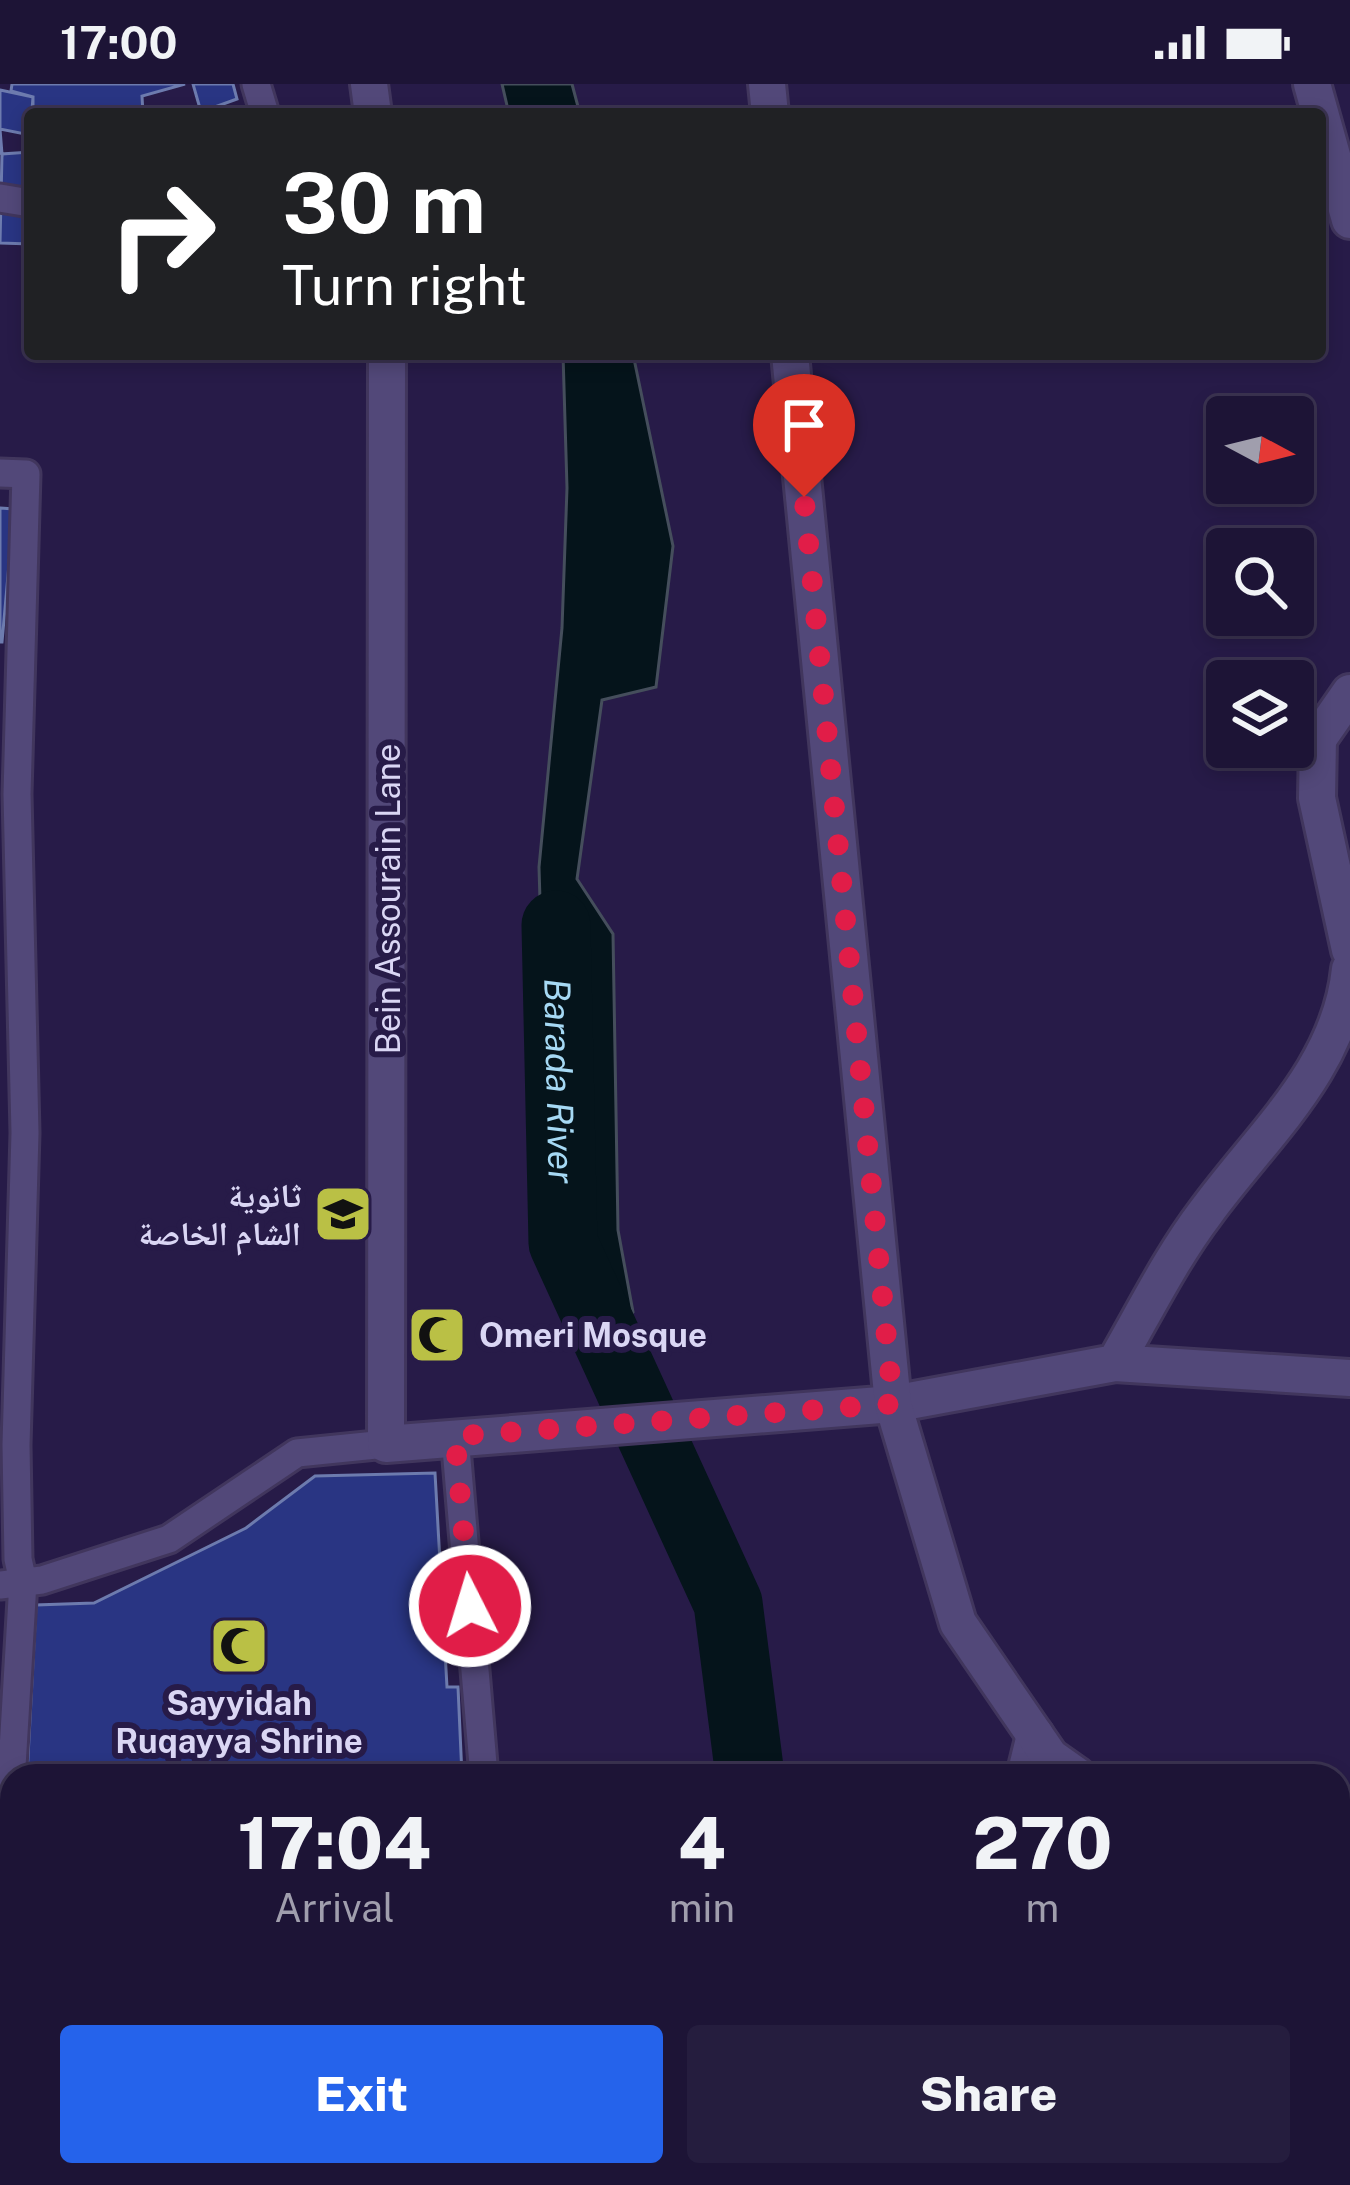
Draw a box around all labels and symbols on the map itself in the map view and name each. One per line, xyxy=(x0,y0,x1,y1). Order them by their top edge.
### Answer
pin xyxy=(753,374,855,497)
north arrow xyxy=(1206,396,1314,504)
street label: Bein Assourain Lane xyxy=(369,743,407,1055)
water label: Barada River xyxy=(536,978,583,1185)
place label: ثانوية الشام الخاصة xyxy=(139,1176,301,1256)
school or university icon: ثانوية الشام الخاصة xyxy=(312,1183,374,1245)
mosque icon: Omeri Mosque xyxy=(406,1304,468,1366)
place label: Omeri Mosque xyxy=(479,1316,707,1354)
position arrow xyxy=(407,1543,533,1669)
mosque icon: Sayyidah Ruqayya Shrine xyxy=(208,1615,270,1677)
place label: Sayyidah Ruqayya Shrine xyxy=(115,1684,363,1760)

